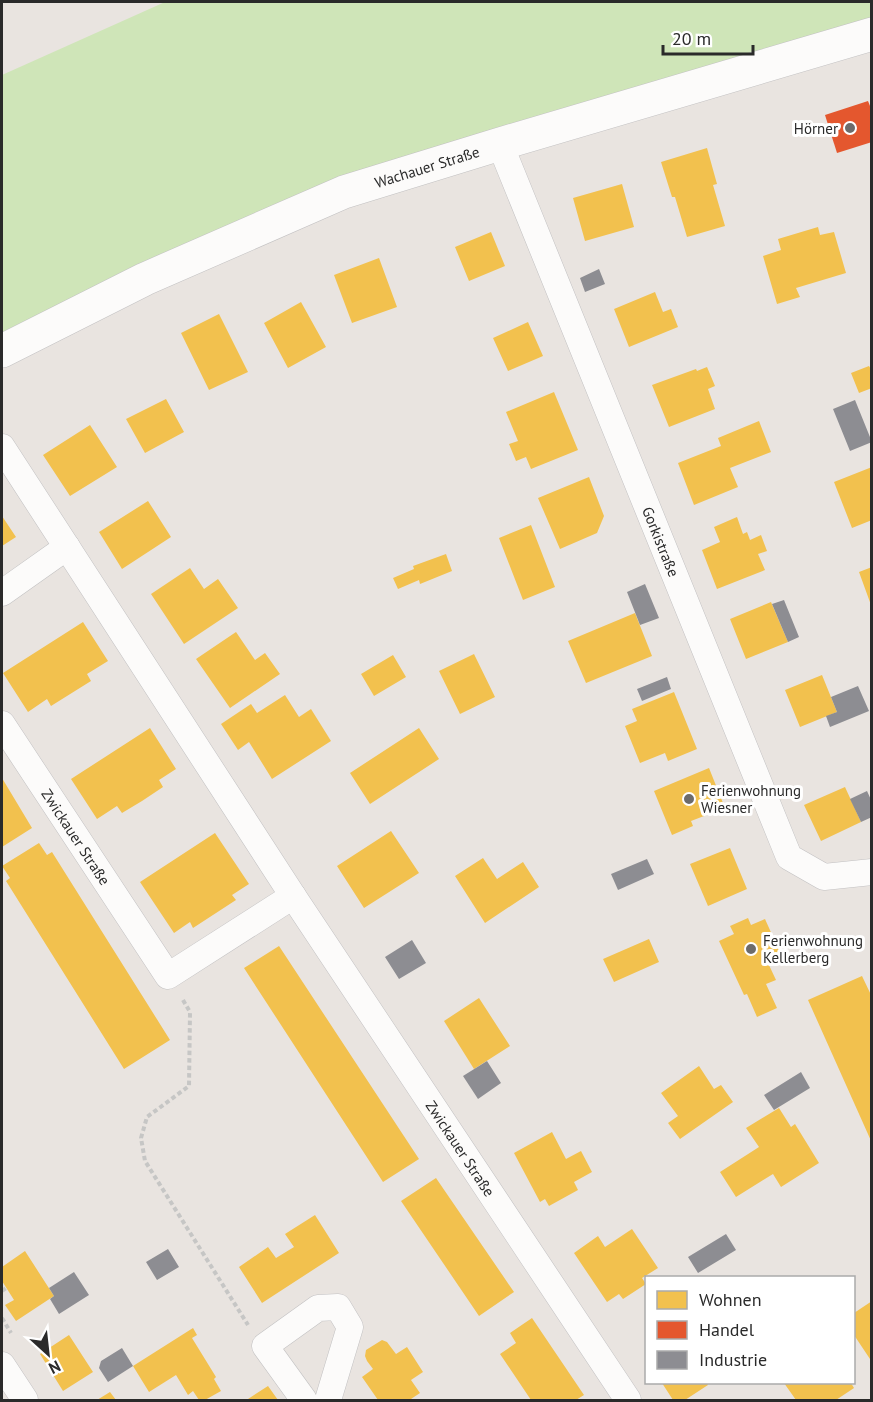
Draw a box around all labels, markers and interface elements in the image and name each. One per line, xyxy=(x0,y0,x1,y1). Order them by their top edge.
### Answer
scale bar xyxy=(663,18,753,56)
text: 20 m xyxy=(672,27,711,50)
place label: Hörner xyxy=(794,119,838,138)
marker: Hörner xyxy=(843,121,857,135)
street label: Wachauer Straße xyxy=(372,141,482,192)
street label: Gorkistraße xyxy=(638,504,684,579)
place label: Ferienwohnung Wiesner xyxy=(701,781,801,817)
street label: Zwickauer Straße xyxy=(38,785,115,888)
marker: Ferienwohnung Wiesner xyxy=(682,792,696,806)
place label: Ferienwohnung Kellerberg xyxy=(763,931,863,967)
marker: Ferienwohnung Kellerberg xyxy=(744,942,758,956)
street label: Zwickauer Straße xyxy=(422,1097,499,1200)
legend xyxy=(645,1276,855,1384)
text: Wohnen xyxy=(699,1288,761,1311)
text: Handel xyxy=(699,1318,755,1341)
north arrow xyxy=(18,1324,78,1384)
text: Industrie xyxy=(699,1348,767,1371)
text: N xyxy=(46,1356,64,1379)

